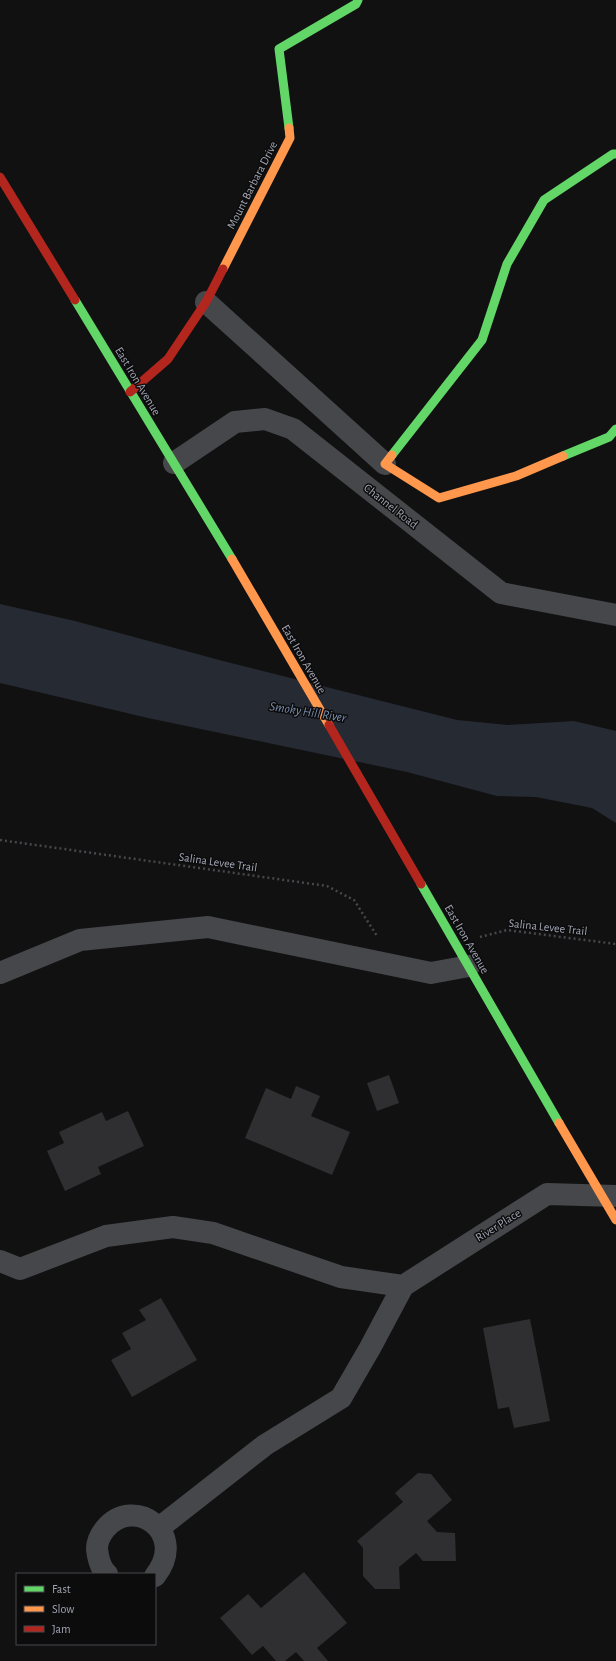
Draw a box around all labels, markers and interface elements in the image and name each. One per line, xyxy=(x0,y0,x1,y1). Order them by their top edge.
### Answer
street label: Mount Barbara Drive xyxy=(225,139,279,231)
street label: East Iron Avenue xyxy=(113,345,163,417)
street label: Channel Road xyxy=(362,481,420,531)
street label: East Iron Avenue xyxy=(279,623,329,695)
water label: Smoky Hill River xyxy=(269,700,348,725)
street label: Salina Levee Trail xyxy=(178,851,258,873)
street label: East Iron Avenue xyxy=(442,903,492,975)
street label: Salina Levee Trail xyxy=(508,917,588,937)
street label: River Place xyxy=(473,1206,523,1244)
legend xyxy=(16,1573,156,1645)
text: Fast xyxy=(52,1583,71,1595)
text: Slow xyxy=(52,1603,74,1615)
text: Jam xyxy=(52,1623,71,1635)

